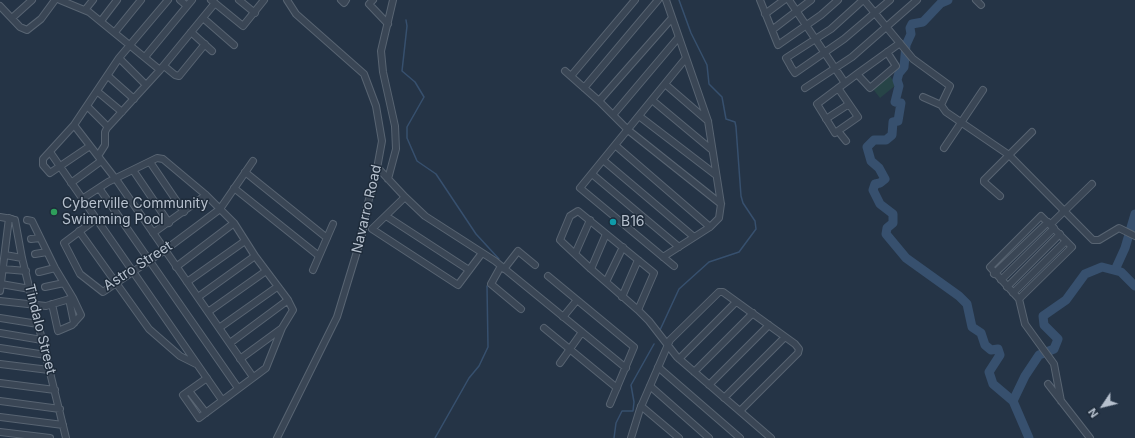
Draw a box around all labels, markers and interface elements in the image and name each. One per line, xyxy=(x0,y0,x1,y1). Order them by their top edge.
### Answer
street label: Navarro Road xyxy=(349,163,385,255)
place label: Cyberville Community Swimming Pool xyxy=(62,196,208,228)
marker: Cyberville Community Swimming Pool xyxy=(49,207,59,217)
place label: B16 xyxy=(621,214,645,230)
marker: B16 xyxy=(608,217,618,227)
street label: Astro Street xyxy=(101,238,175,294)
street label: Tindalo Street xyxy=(21,282,59,376)
north arrow xyxy=(1083,386,1123,426)
text: N xyxy=(1085,405,1101,420)

